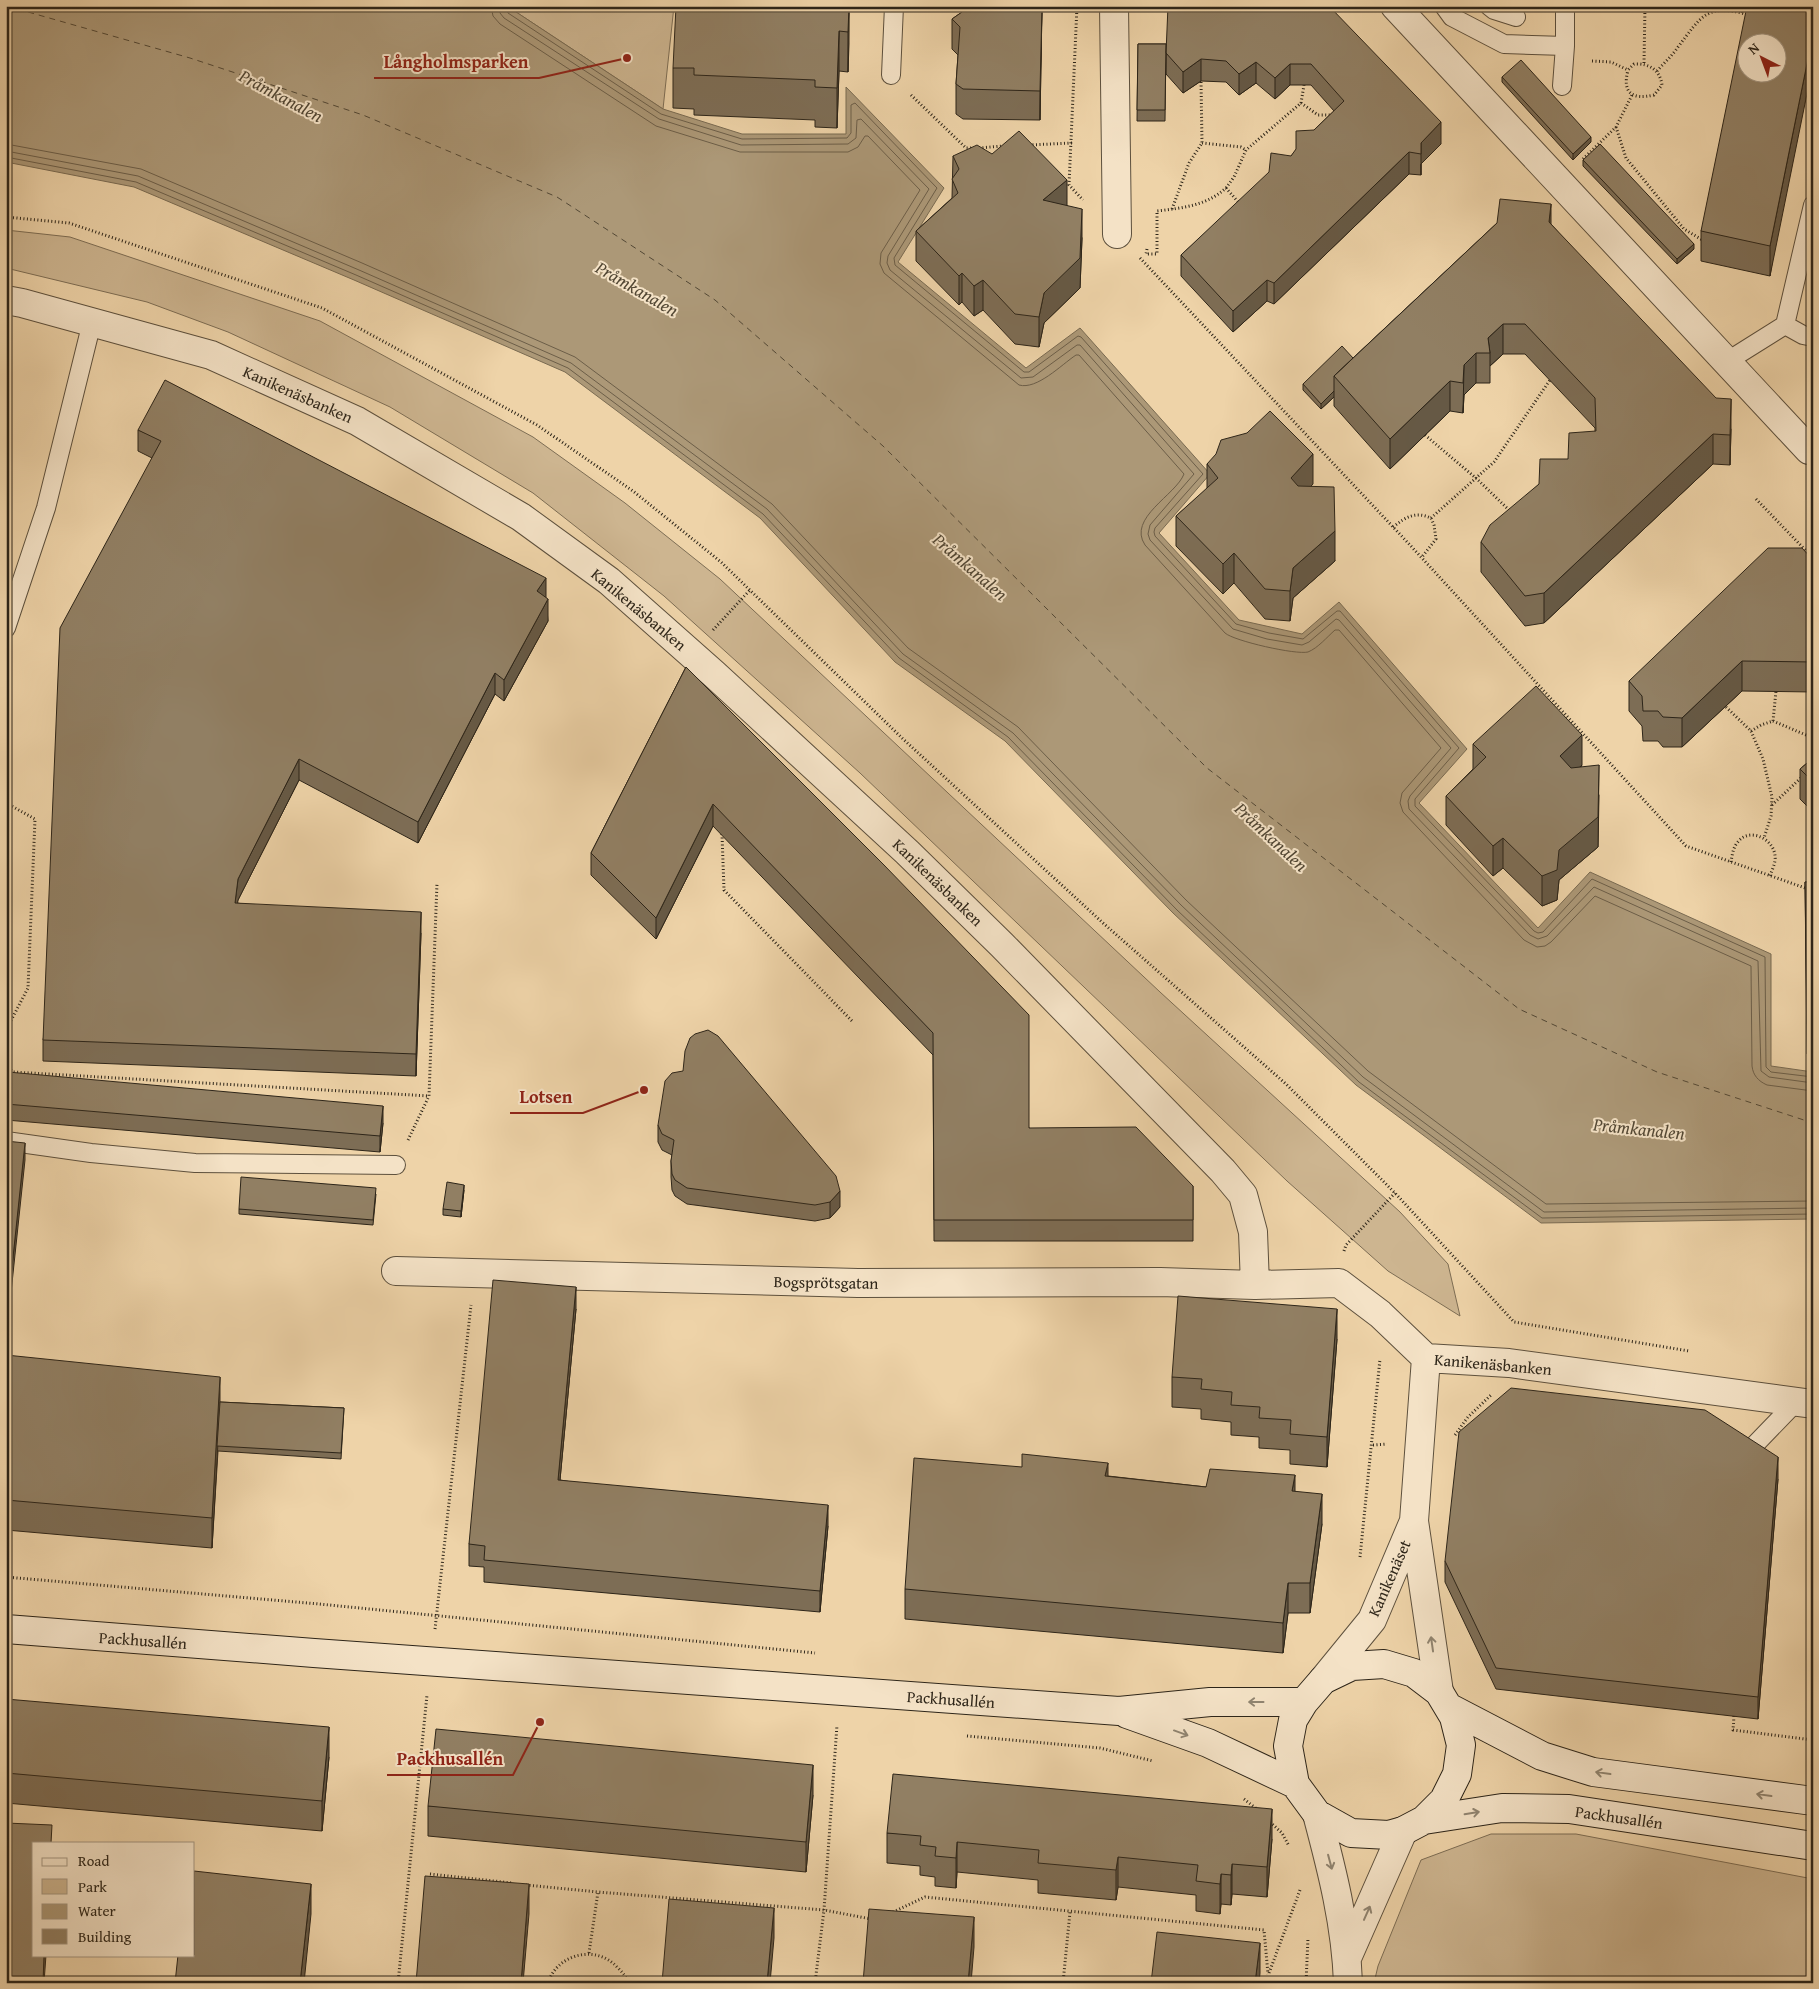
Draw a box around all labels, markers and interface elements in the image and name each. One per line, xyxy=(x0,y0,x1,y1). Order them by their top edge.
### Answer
north arrow xyxy=(1736,32,1786,82)
text: N xyxy=(1743,37,1764,59)
callout: Långholmsparken xyxy=(374,45,539,78)
text: Långholmsparken xyxy=(384,48,529,75)
water label: Pråmkanalen xyxy=(234,62,328,129)
water label: Pråmkanalen xyxy=(590,253,684,323)
street label: Kanikenäsbanken xyxy=(239,359,357,429)
water label: Pråmkanalen xyxy=(926,526,1014,607)
street label: Kanikenäsbanken xyxy=(586,562,692,656)
water label: Pråmkanalen xyxy=(1228,795,1314,878)
street label: Kanikenäsbanken xyxy=(887,832,989,932)
callout: Lotsen xyxy=(510,1080,583,1113)
text: Lotsen xyxy=(520,1083,573,1110)
water label: Pråmkanalen xyxy=(1591,1110,1686,1147)
street label: Bogsprötsgatan xyxy=(773,1269,879,1295)
street label: Kanikenäsbanken xyxy=(1433,1347,1553,1381)
street label: Kanikenäset xyxy=(1361,1535,1417,1620)
street label: Packhusallén xyxy=(98,1625,188,1655)
one-way arrow xyxy=(1427,1636,1437,1652)
street label: Packhusallén xyxy=(906,1684,996,1714)
one-way arrow xyxy=(1248,1697,1264,1707)
one-way arrow xyxy=(1173,1729,1188,1738)
callout: Packhusallén xyxy=(387,1742,513,1775)
text: Packhusallén xyxy=(397,1745,504,1772)
one-way arrow xyxy=(1596,1768,1612,1778)
one-way arrow xyxy=(1757,1790,1773,1800)
street label: Packhusallén xyxy=(1574,1799,1664,1835)
one-way arrow xyxy=(1464,1807,1480,1817)
legend xyxy=(32,1842,195,1956)
text: Road xyxy=(78,1850,109,1871)
one-way arrow xyxy=(1326,1853,1335,1869)
text: Park xyxy=(78,1876,107,1897)
text: Water xyxy=(78,1900,116,1921)
one-way arrow xyxy=(1362,1906,1372,1921)
text: Building xyxy=(78,1926,132,1947)

